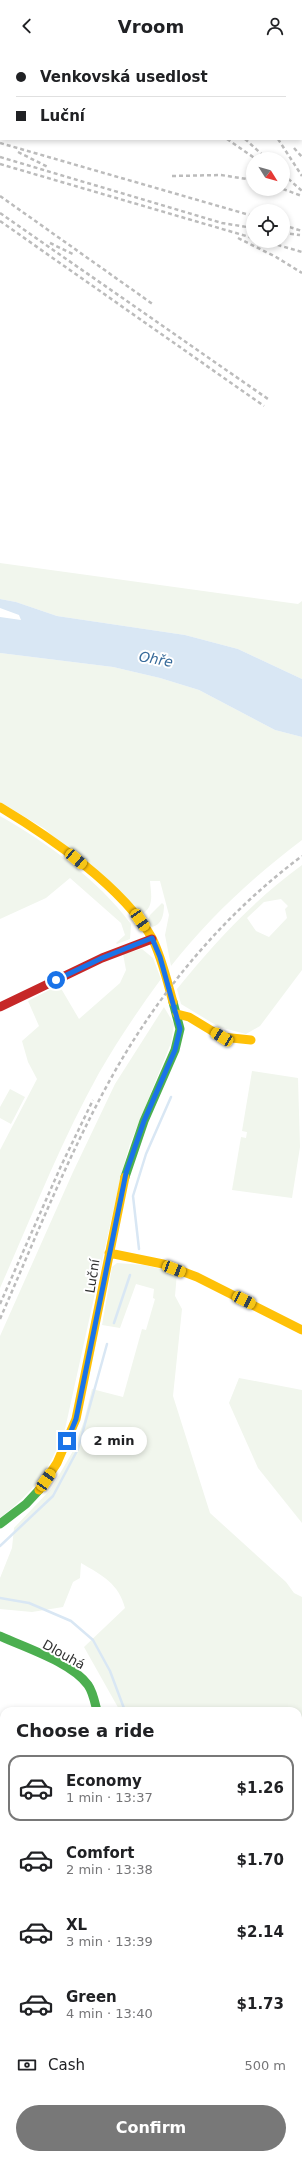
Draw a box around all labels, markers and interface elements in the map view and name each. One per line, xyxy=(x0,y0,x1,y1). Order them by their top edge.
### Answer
icon: back xyxy=(16,15,38,37)
icon: person xyxy=(264,15,286,37)
text: Vroom xyxy=(118,16,184,37)
text: Venkovská usedlost xyxy=(40,68,208,86)
text: Luční xyxy=(40,107,85,125)
north arrow xyxy=(246,152,290,196)
map controls xyxy=(246,152,290,248)
button: locate xyxy=(246,204,290,248)
water label: Ohře xyxy=(138,648,174,670)
car xyxy=(63,847,89,871)
car xyxy=(128,907,152,933)
route start xyxy=(47,971,65,989)
car xyxy=(209,1026,235,1048)
street label: Luční xyxy=(82,1258,103,1294)
car xyxy=(161,1259,187,1279)
car xyxy=(231,1289,257,1311)
callout: 2 min xyxy=(81,1427,147,1455)
route end xyxy=(58,1432,76,1450)
text: 2 min xyxy=(94,1433,134,1448)
car xyxy=(34,1467,58,1493)
street label: Dlouhá xyxy=(40,1637,88,1672)
text: Choose a ride xyxy=(16,1720,155,1741)
icon: car xyxy=(18,1770,54,1806)
text: Economy xyxy=(66,1772,142,1790)
text: $1.26 xyxy=(237,1779,284,1797)
text: 1 min · 13:37 xyxy=(66,1790,153,1805)
icon: car xyxy=(18,1842,54,1878)
text: Comfort xyxy=(66,1844,134,1862)
text: $1.70 xyxy=(237,1851,284,1869)
text: 2 min · 13:38 xyxy=(66,1862,153,1877)
icon: car xyxy=(18,1914,54,1950)
text: XL xyxy=(66,1916,87,1934)
text: $2.14 xyxy=(237,1923,284,1941)
text: 3 min · 13:39 xyxy=(66,1934,153,1949)
icon: car xyxy=(18,1986,54,2022)
text: Green xyxy=(66,1988,117,2006)
text: $1.73 xyxy=(237,1995,284,2013)
text: 4 min · 13:40 xyxy=(66,2006,153,2021)
icon: cash xyxy=(16,2054,38,2076)
text: Cash xyxy=(48,2056,85,2074)
text: 500 m xyxy=(244,2058,286,2073)
button: Confirm xyxy=(16,2105,286,2151)

